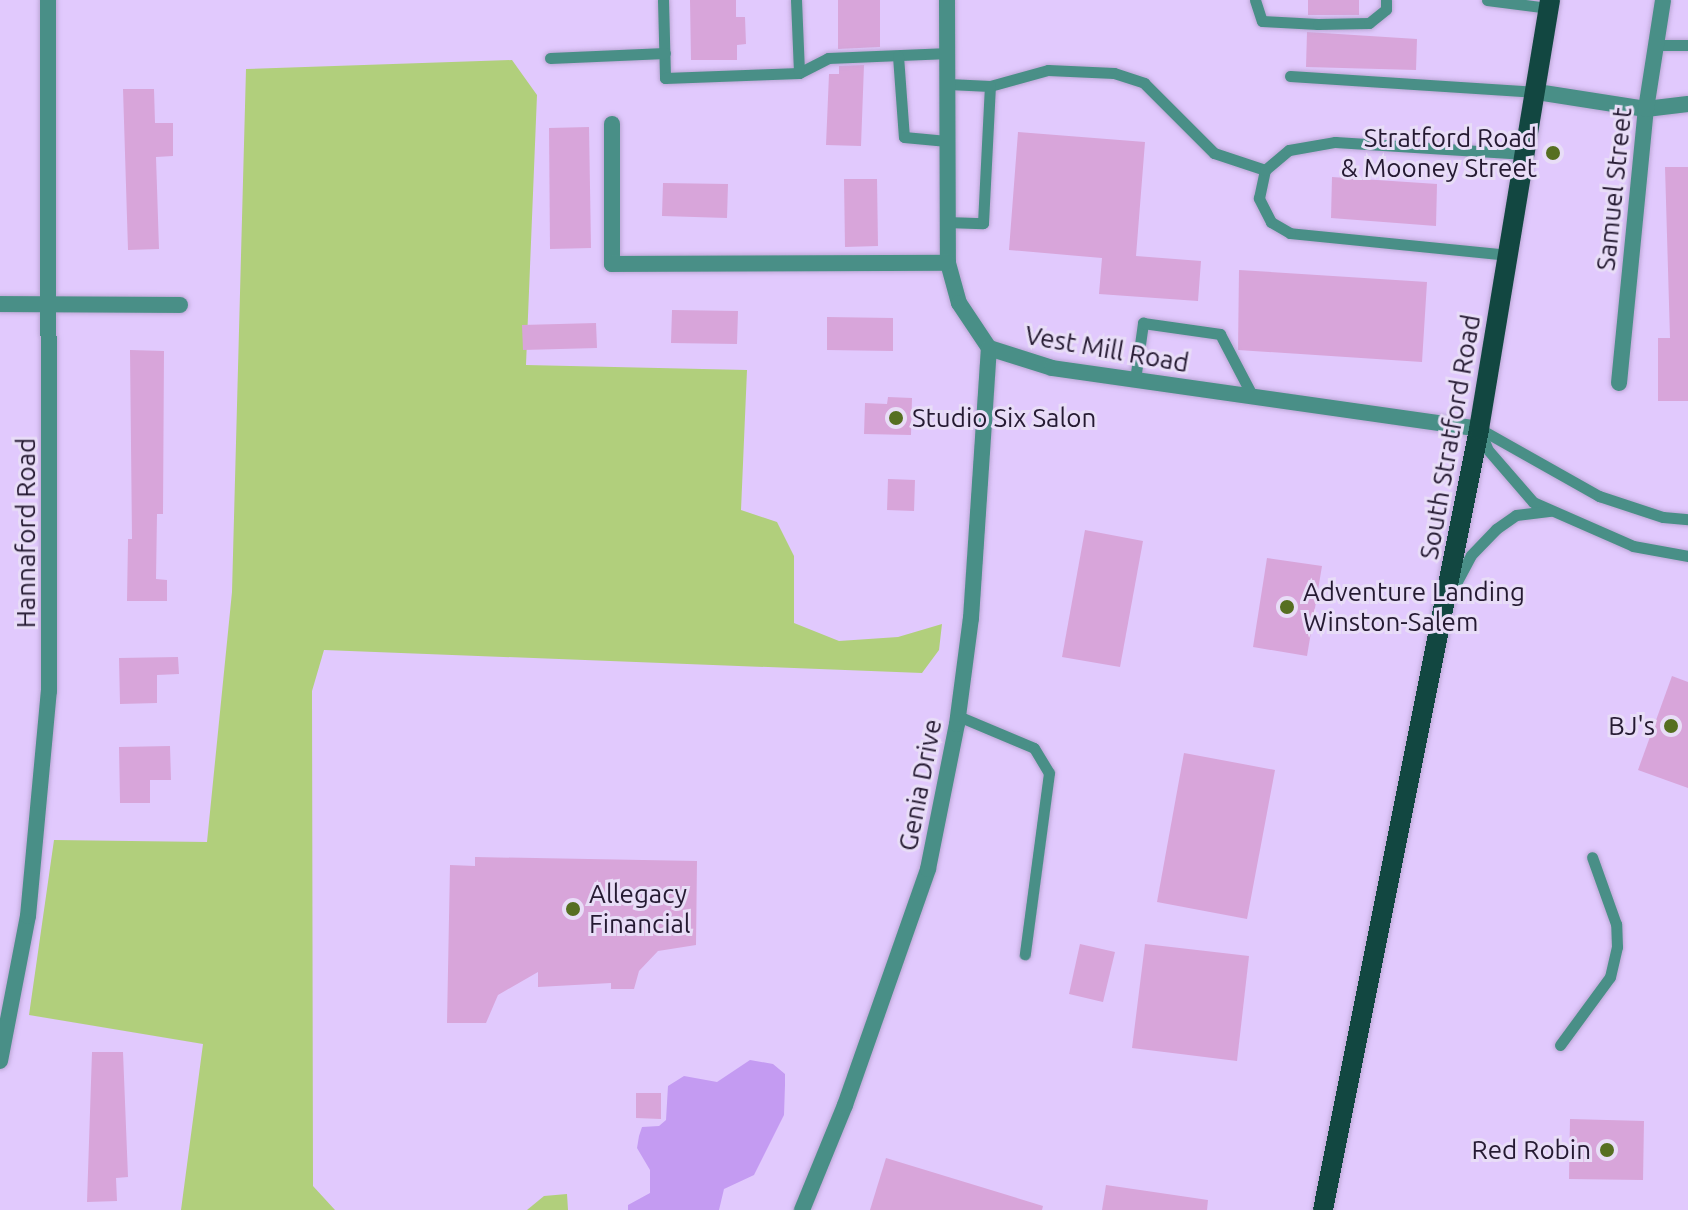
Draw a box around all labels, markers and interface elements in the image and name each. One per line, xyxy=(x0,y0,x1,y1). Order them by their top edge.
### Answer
street label: Samuel Street xyxy=(1590,106,1638,272)
place label: Stratford Road & Mooney Street xyxy=(1341,122,1537,184)
marker: Stratford Road & Mooney Street xyxy=(1544,144,1562,162)
street label: South Stratford Road xyxy=(1413,312,1487,562)
street label: Vest Mill Road xyxy=(1023,319,1191,379)
place label: Studio Six Salon xyxy=(912,402,1096,434)
marker: Studio Six Salon xyxy=(887,409,905,427)
street label: Hannaford Road xyxy=(10,438,42,628)
place label: Adventure Landing Winston-Salem xyxy=(1303,576,1525,638)
marker: Adventure Landing Winston-Salem xyxy=(1278,598,1296,616)
place label: BJ's xyxy=(1608,710,1655,742)
street label: Genia Drive xyxy=(892,716,948,854)
marker: BJ's xyxy=(1662,717,1680,735)
place label: Allegacy Financial xyxy=(589,878,691,940)
marker: Allegacy Financial xyxy=(564,900,582,918)
place label: Red Robin xyxy=(1472,1134,1591,1166)
marker: Red Robin xyxy=(1598,1141,1616,1159)

